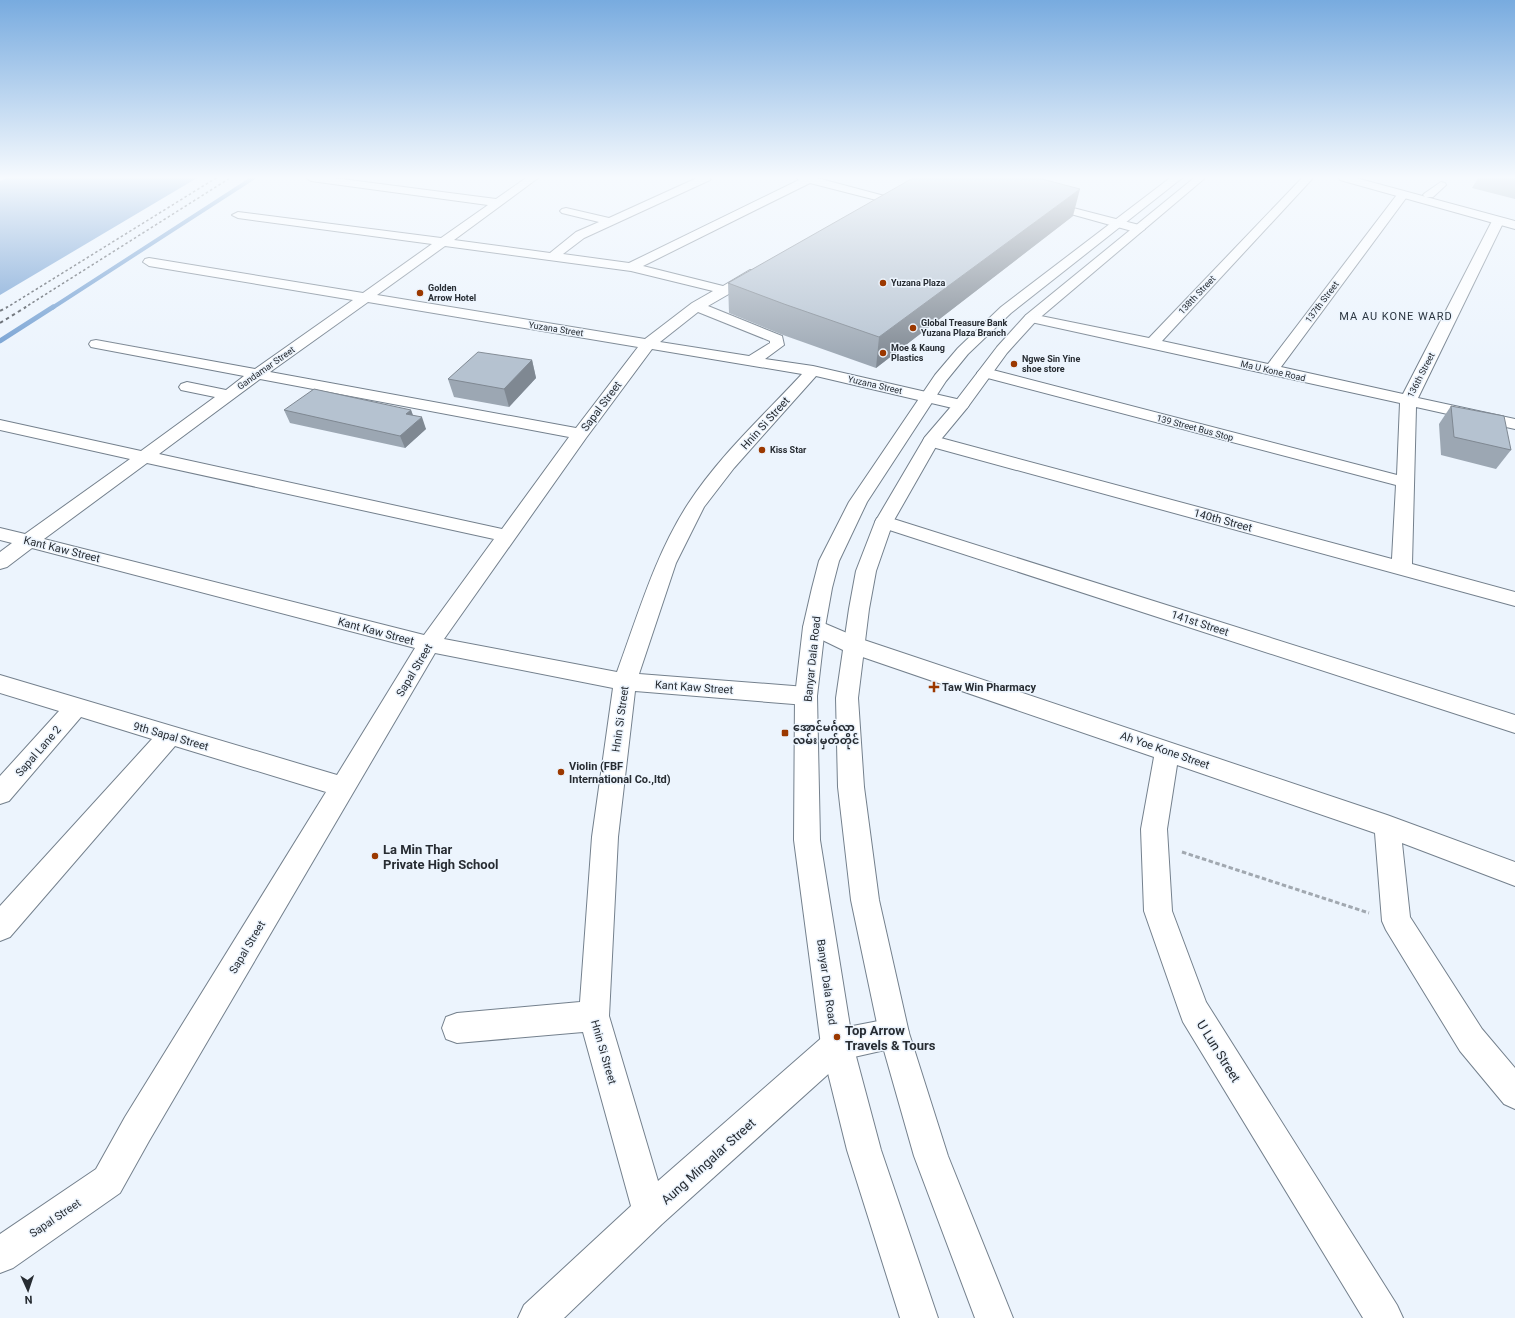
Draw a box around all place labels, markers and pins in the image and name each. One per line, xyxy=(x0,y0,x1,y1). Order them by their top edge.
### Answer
marker: Yuzana Plaza xyxy=(878,278,888,288)
place label: Yuzana Plaza xyxy=(891,278,946,288)
place label: Golden Arrow Hotel xyxy=(428,283,476,303)
marker: Golden Arrow Hotel xyxy=(415,288,425,298)
place label: Global Treasure Bank Yuzana Plaza Branch xyxy=(921,318,1008,338)
marker: Global Treasure Bank Yuzana Plaza Branch xyxy=(908,323,918,333)
place label: Moe & Kaung Plastics xyxy=(891,343,945,363)
marker: Moe & Kaung Plastics xyxy=(878,348,888,358)
place label: Ngwe Sin Yine shoe store xyxy=(1022,354,1080,374)
marker: Ngwe Sin Yine shoe store xyxy=(1009,359,1019,369)
marker: Kiss Star xyxy=(757,445,767,455)
place label: Kiss Star xyxy=(770,445,807,455)
place label: Taw Win Pharmacy xyxy=(942,681,1036,694)
marker: Taw Win Pharmacy xyxy=(929,682,939,692)
place label: အောင်မင်္ဂလာ လမ်း မှတ်တိုင် xyxy=(793,720,859,750)
marker: အောင်မင်္ဂလာ လမ်း မှတ်တိုင် xyxy=(780,728,790,738)
place label: Violin (FBF International Co.,ltd) xyxy=(569,760,671,786)
marker: Violin (FBF International Co.,ltd) xyxy=(556,767,566,777)
place label: La Min Thar Private High School xyxy=(383,842,498,872)
marker: La Min Thar Private High School xyxy=(370,851,380,861)
place label: Top Arrow Travels & Tours xyxy=(845,1023,936,1053)
marker: Top Arrow Travels & Tours xyxy=(832,1032,842,1042)

